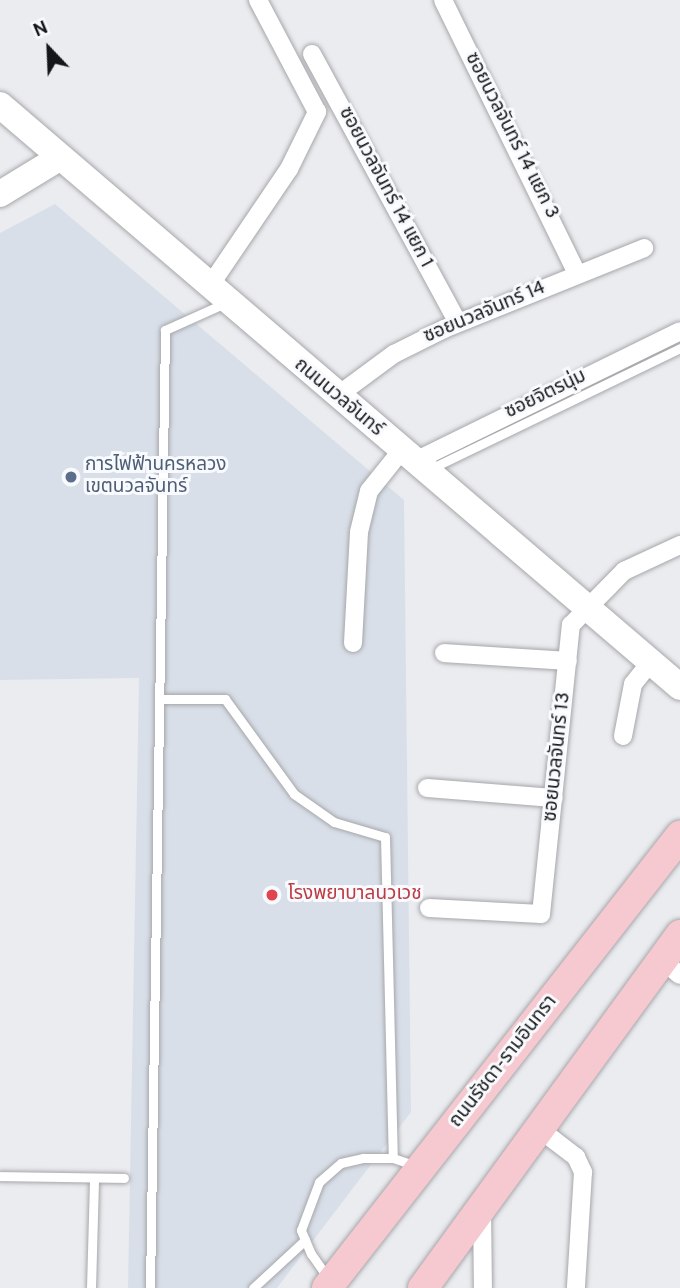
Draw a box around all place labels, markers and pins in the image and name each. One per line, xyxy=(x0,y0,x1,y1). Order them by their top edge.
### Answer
place label: การไฟฟ้านครหลวง เขตนวลจันทร์ xyxy=(85,455,227,499)
marker: การไฟฟ้านครหลวง เขตนวลจันทร์ xyxy=(63,469,79,485)
place label: โรงพยาบาลนวเวช xyxy=(288,884,422,906)
marker: โรงพยาบาลนวเวช xyxy=(262,885,282,905)

